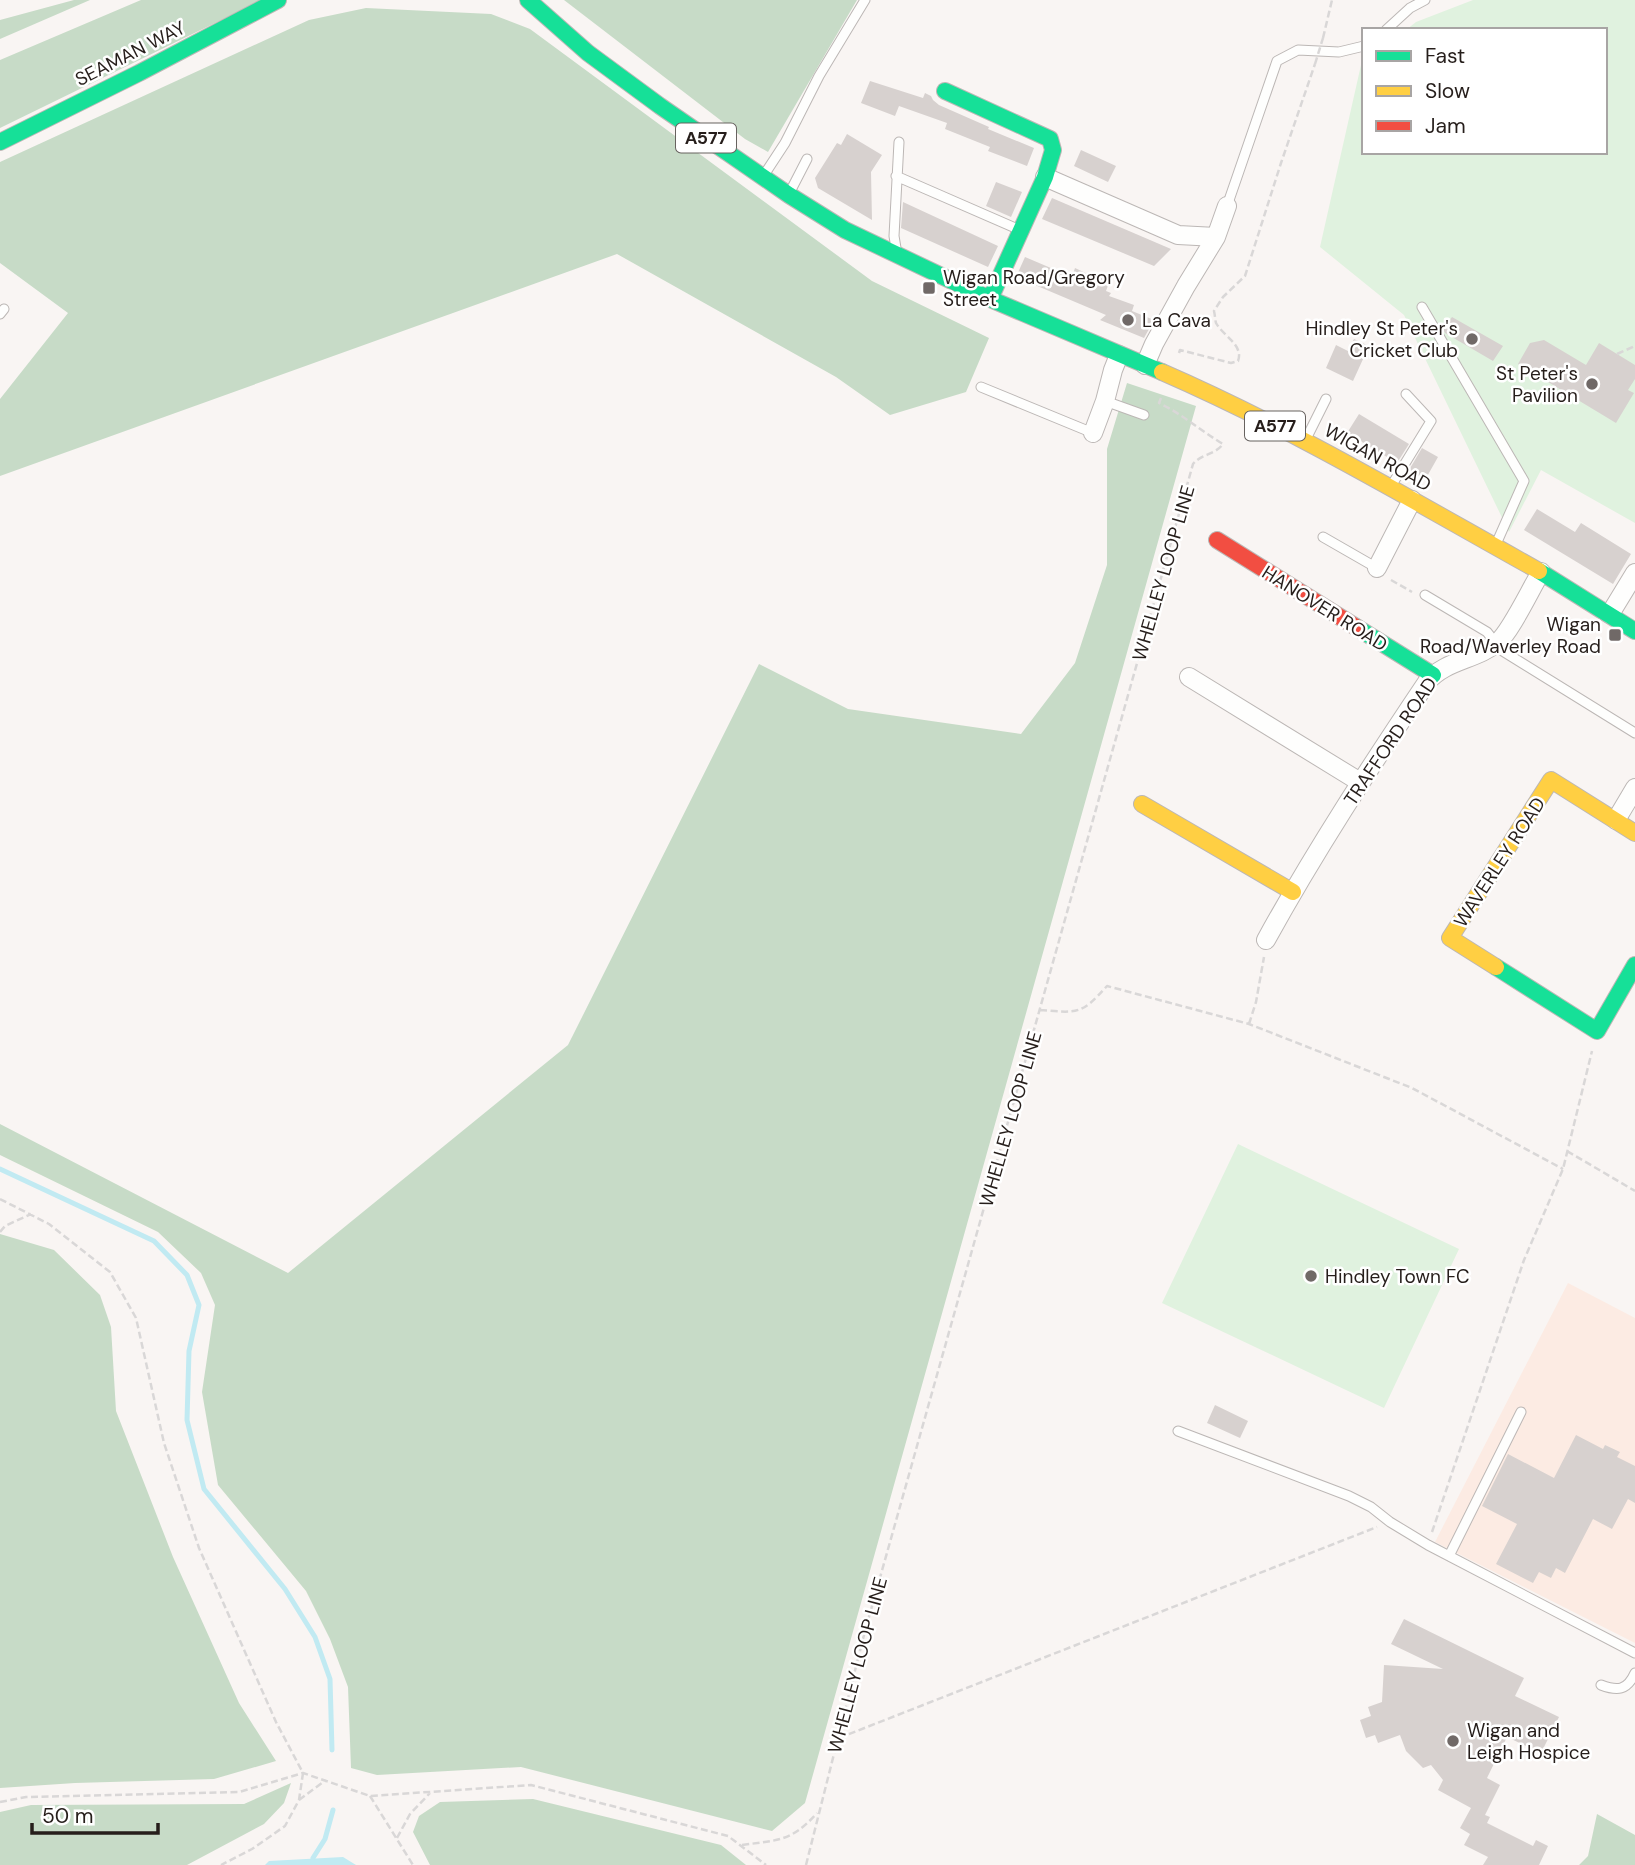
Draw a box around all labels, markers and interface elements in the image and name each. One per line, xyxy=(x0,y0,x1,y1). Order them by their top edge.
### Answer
street label: SEAMAN WAY xyxy=(71,15,190,92)
legend xyxy=(1362,28,1607,154)
text: Fast xyxy=(1425,42,1465,70)
text: Slow xyxy=(1425,77,1470,105)
text: Jam xyxy=(1425,112,1466,140)
road number: A577 xyxy=(676,124,736,153)
place label: Wigan Road/Gregory Street xyxy=(943,265,1125,312)
marker: Wigan Road/Gregory Street xyxy=(921,280,937,296)
place label: La Cava xyxy=(1142,308,1211,333)
marker: La Cava xyxy=(1120,312,1136,328)
place label: Hindley St Peter's Cricket Club xyxy=(1305,316,1458,363)
marker: Hindley St Peter's Cricket Club xyxy=(1464,331,1480,347)
place label: St Peter's Pavilion xyxy=(1496,361,1578,408)
marker: St Peter's Pavilion xyxy=(1584,376,1600,392)
road number: A577 xyxy=(1245,412,1305,440)
street label: WIGAN ROAD xyxy=(1320,418,1436,497)
street label: WHELLEY LOOP LINE xyxy=(1126,482,1201,664)
street label: HANOVER ROAD xyxy=(1257,560,1392,657)
place label: Wigan Road/Waverley Road xyxy=(1420,612,1601,659)
marker: Wigan Road/Waverley Road xyxy=(1607,627,1623,643)
street label: TRAFFORD ROAD xyxy=(1338,672,1443,810)
street label: WAVERLEY ROAD xyxy=(1448,793,1551,932)
street label: WHELLEY LOOP LINE xyxy=(973,1028,1048,1210)
place label: Hindley Town FC xyxy=(1325,1264,1470,1289)
marker: Hindley Town FC xyxy=(1303,1268,1319,1284)
street label: WHELLEY LOOP LINE xyxy=(822,1574,893,1756)
place label: Wigan and Leigh Hospice xyxy=(1467,1718,1590,1765)
marker: Wigan and Leigh Hospice xyxy=(1445,1733,1461,1749)
scale bar xyxy=(32,1792,158,1836)
text: 50 m xyxy=(42,1802,93,1830)

